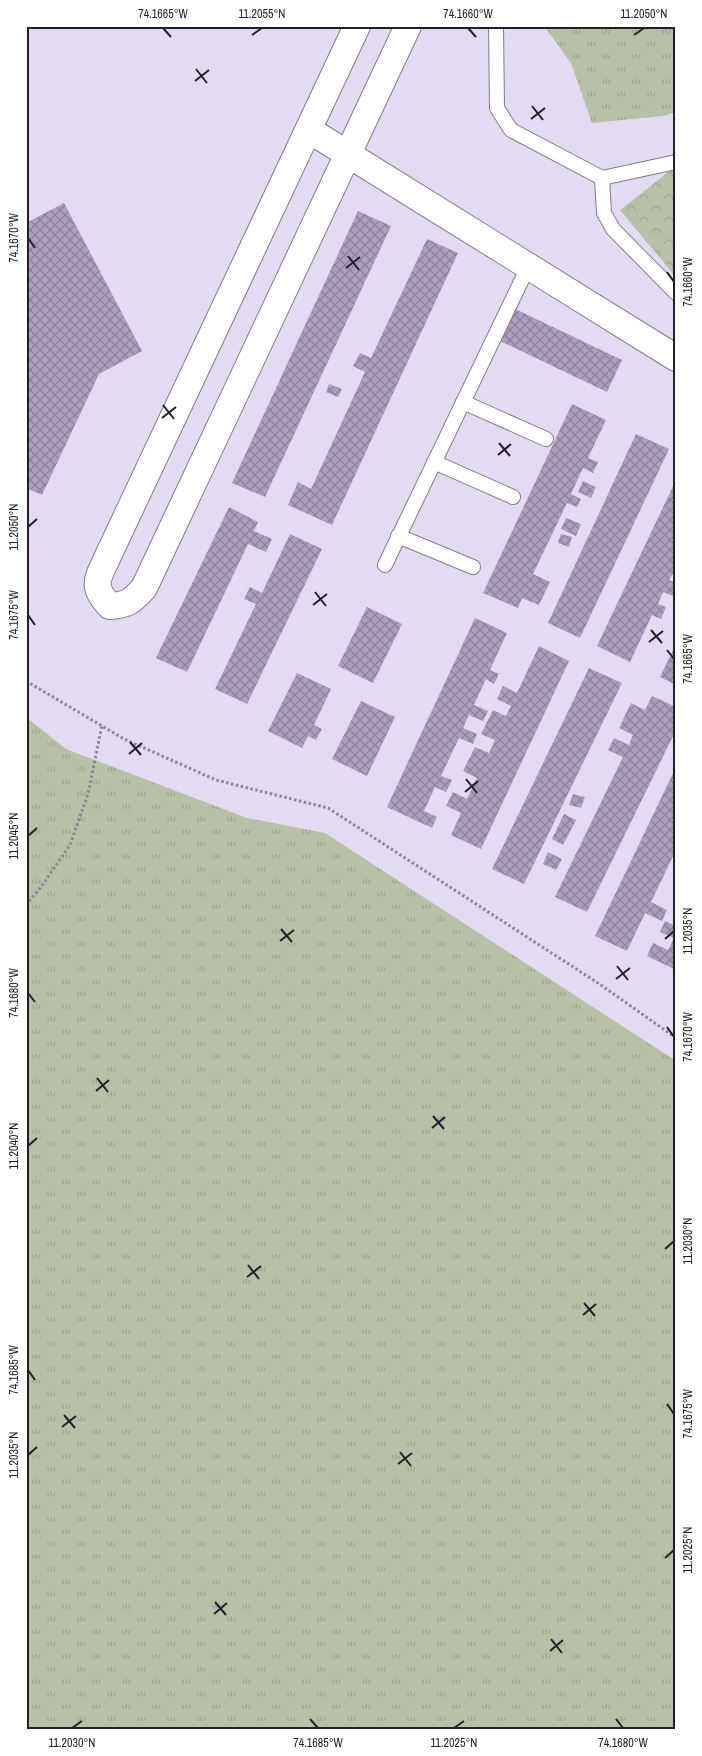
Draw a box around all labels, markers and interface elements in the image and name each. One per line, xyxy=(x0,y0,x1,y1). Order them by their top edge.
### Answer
text: 74.1665°W xyxy=(138,6,189,22)
text: 11.2055°N xyxy=(239,6,285,22)
text: 74.1660°W xyxy=(443,6,494,22)
text: 11.2050°N xyxy=(621,6,667,22)
text: 74.1670°W xyxy=(6,212,22,263)
text: 74.1660°W xyxy=(680,256,696,307)
text: 11.2050°N xyxy=(6,504,22,550)
text: 74.1675°W xyxy=(6,589,22,640)
text: 74.1665°W xyxy=(680,633,696,684)
text: 11.2045°N xyxy=(6,813,22,859)
text: 11.2035°N xyxy=(680,908,696,954)
text: 74.1680°W xyxy=(6,967,22,1018)
text: 74.1670°W xyxy=(680,1011,696,1062)
text: 11.2040°N xyxy=(6,1123,22,1169)
text: 11.2030°N xyxy=(680,1218,696,1264)
text: 74.1685°W xyxy=(6,1344,22,1395)
text: 74.1675°W xyxy=(680,1388,696,1439)
text: 11.2035°N xyxy=(6,1432,22,1478)
text: 11.2025°N xyxy=(680,1527,696,1573)
text: 11.2030°N xyxy=(49,1735,95,1751)
text: 74.1685°W xyxy=(293,1735,344,1751)
text: 11.2025°N xyxy=(431,1735,477,1751)
text: 74.1680°W xyxy=(598,1735,649,1751)

